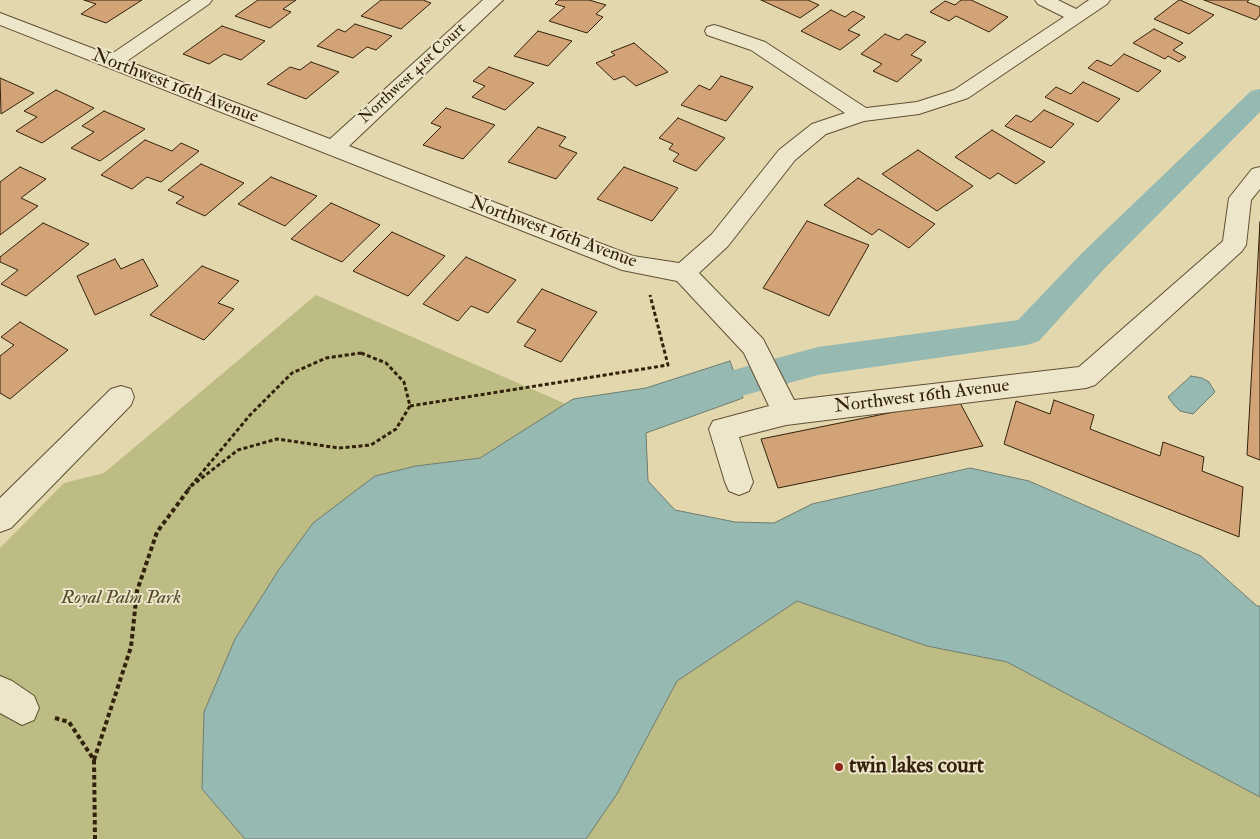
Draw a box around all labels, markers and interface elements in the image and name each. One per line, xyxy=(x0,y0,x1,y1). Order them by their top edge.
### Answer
street label: Northwest 41st Court xyxy=(356,20,470,128)
street label: Northwest 16th Avenue xyxy=(89,45,261,129)
street label: Northwest 16th Avenue xyxy=(466,192,640,274)
street label: Northwest 16th Avenue xyxy=(833,375,1011,419)
park label: Royal Palm Park xyxy=(61,588,181,610)
place label: twin lakes court xyxy=(849,754,984,780)
marker: twin lakes court xyxy=(833,761,845,773)

